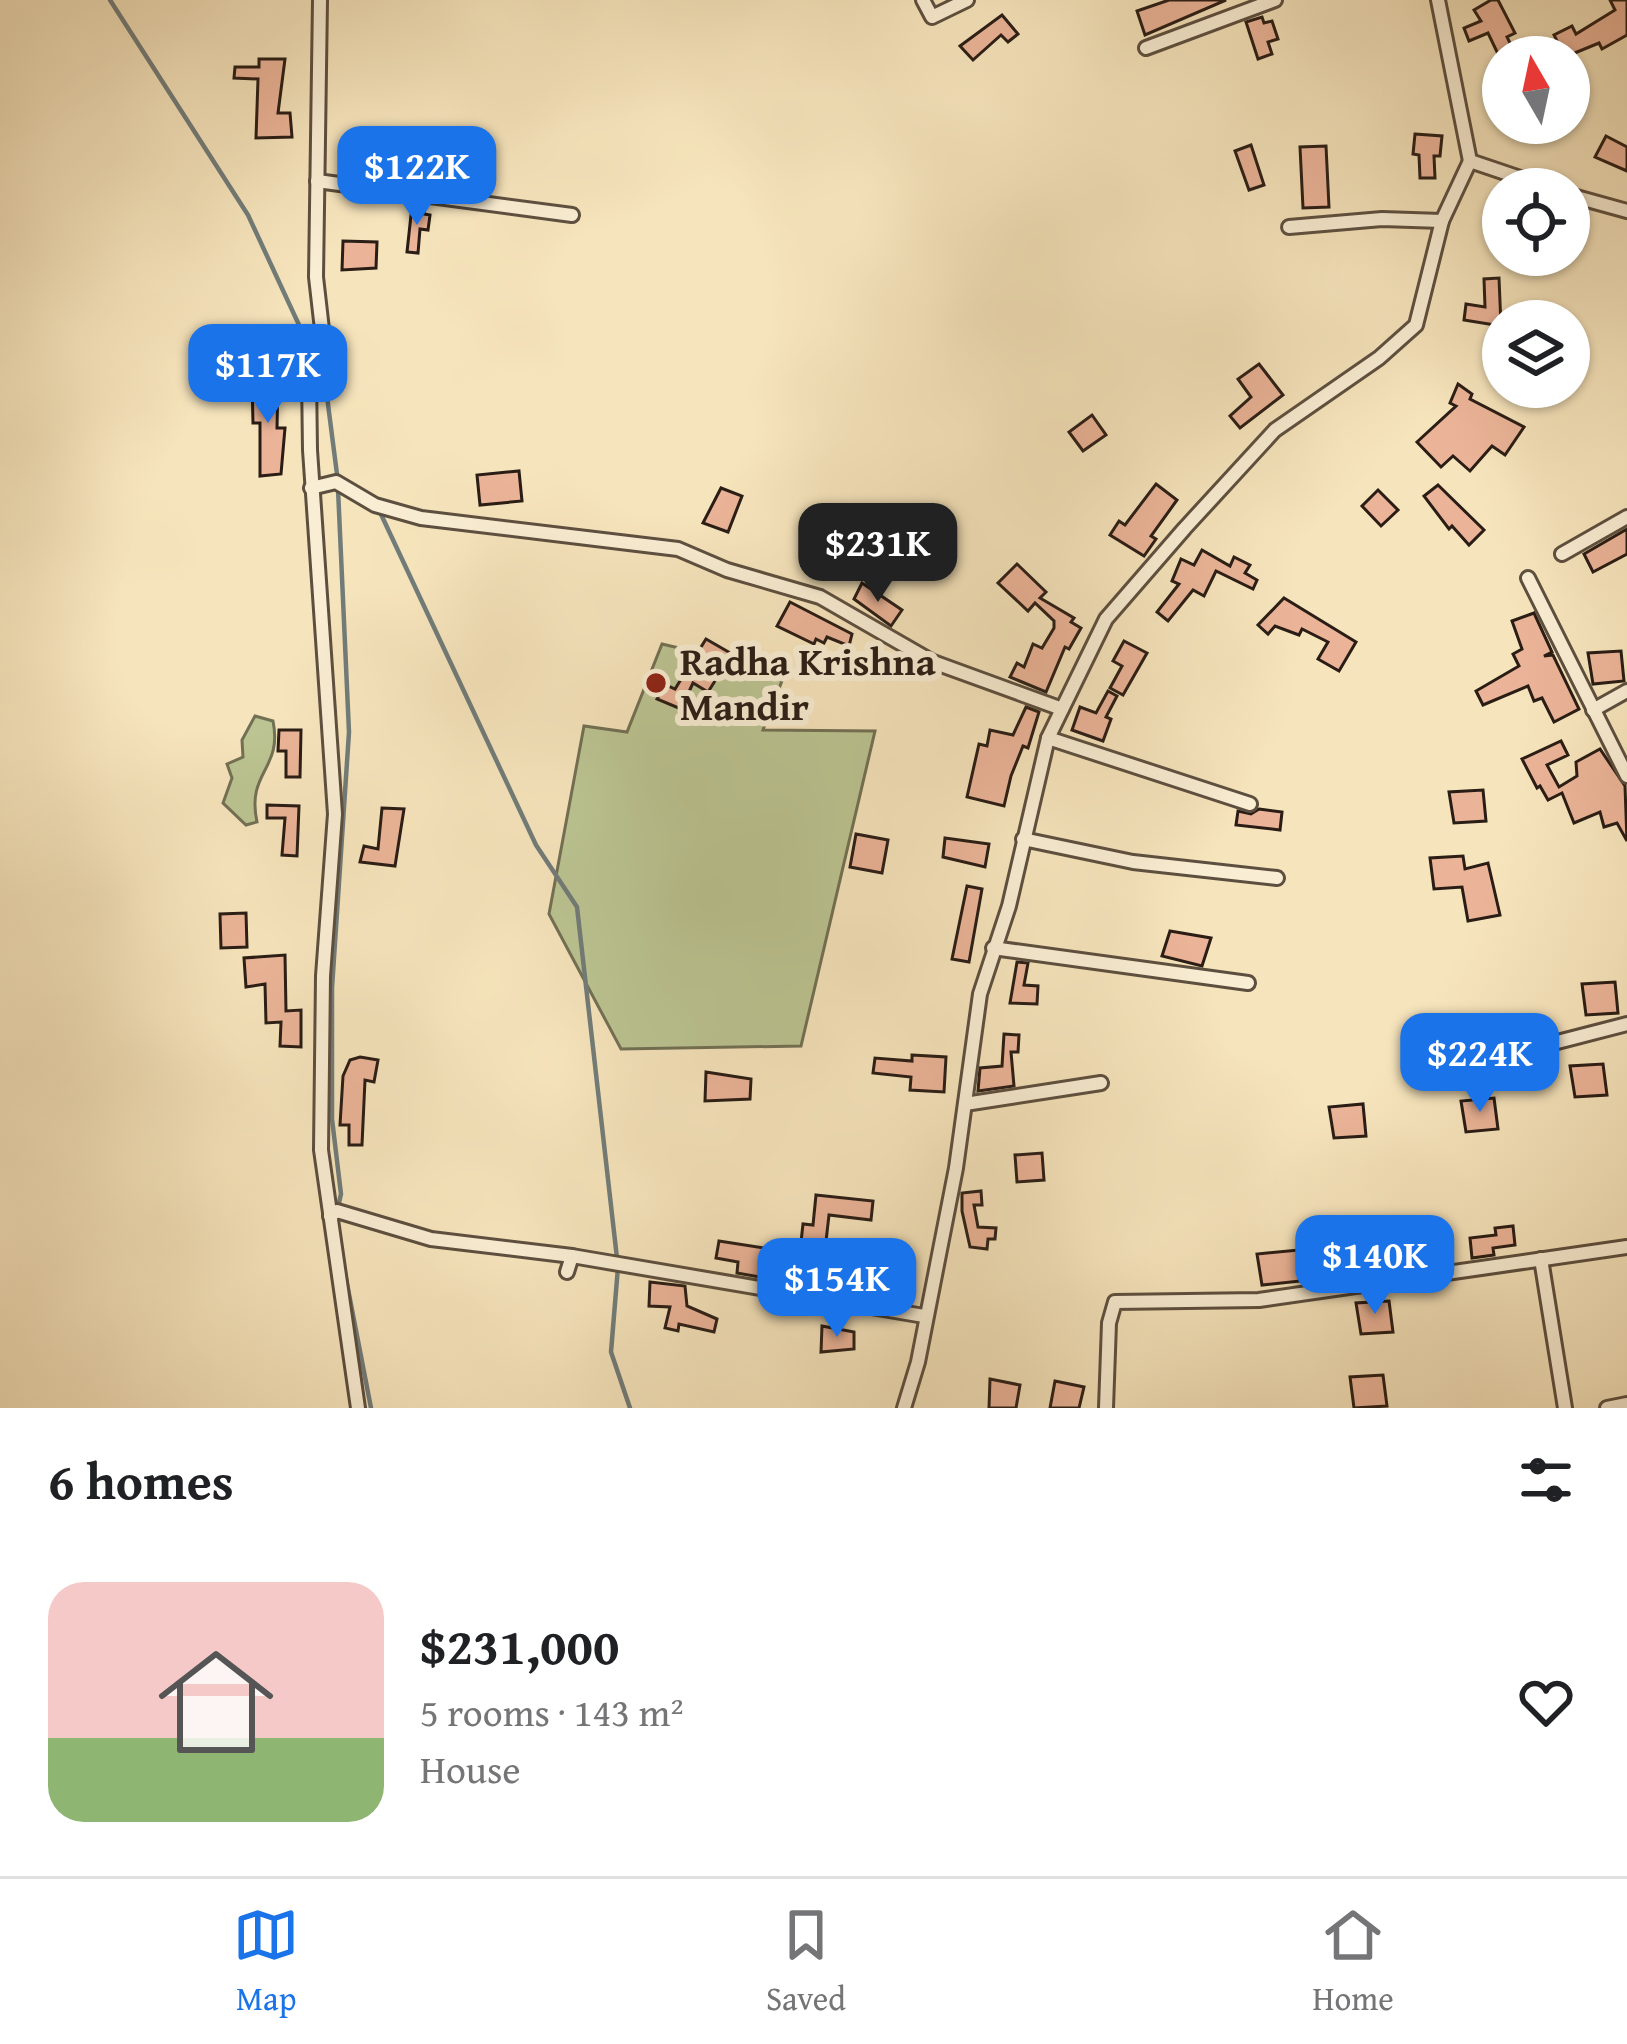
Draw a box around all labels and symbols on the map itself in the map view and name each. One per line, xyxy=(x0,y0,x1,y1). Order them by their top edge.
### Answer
north arrow xyxy=(1482,36,1590,144)
pin: $122K xyxy=(333,126,501,228)
pin: $117K xyxy=(184,324,352,426)
pin: $231K xyxy=(794,503,962,605)
place label: Radha Krishna Mandir xyxy=(680,632,936,734)
marker: Radha Krishna Mandir xyxy=(643,670,669,696)
pin: $224K xyxy=(1396,1013,1564,1115)
pin: $140K xyxy=(1291,1215,1459,1317)
pin: $154K xyxy=(753,1238,921,1340)

